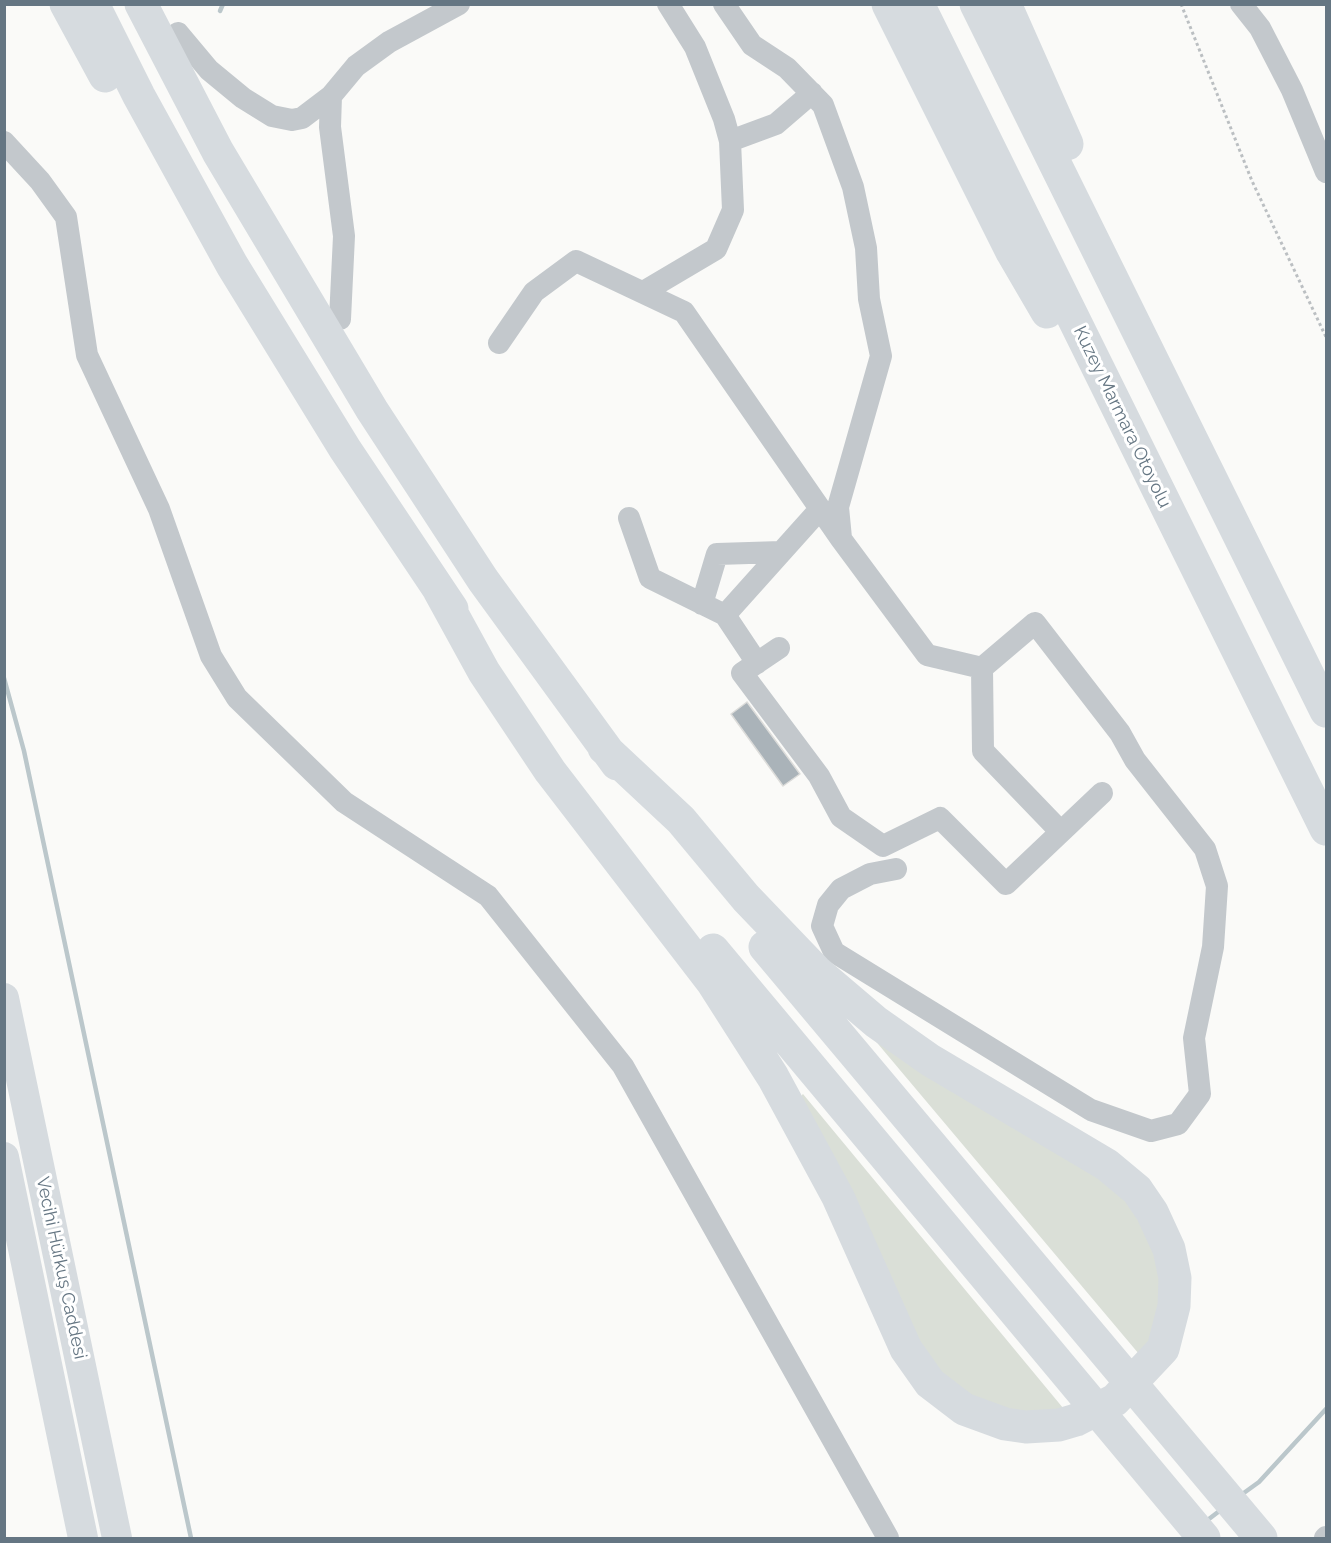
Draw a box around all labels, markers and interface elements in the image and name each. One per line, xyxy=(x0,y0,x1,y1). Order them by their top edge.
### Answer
street label: Kuzey Marmara Otoyolu xyxy=(1069,323,1175,511)
street label: Vecihi Hürkuş Caddesi xyxy=(31,1175,91,1361)

